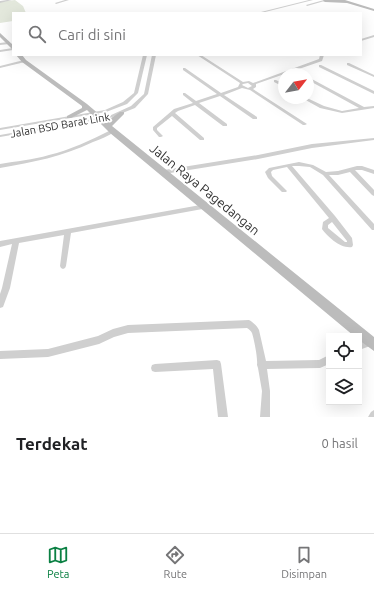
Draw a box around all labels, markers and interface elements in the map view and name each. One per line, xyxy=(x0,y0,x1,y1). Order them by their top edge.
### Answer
search box xyxy=(12,12,362,56)
icon: search xyxy=(26,23,48,45)
text: Cari di sini xyxy=(58,26,126,43)
north arrow xyxy=(278,68,314,104)
street label: Jalan BSD Barat Link xyxy=(9,110,111,140)
street label: Jalan Raya Pagedangan xyxy=(148,141,262,237)
map controls xyxy=(326,333,362,405)
button: locate xyxy=(326,333,362,369)
button: layers xyxy=(326,369,362,405)
text: Terdekat xyxy=(16,434,88,453)
text: 0 hasil xyxy=(321,436,358,450)
tab: Peta xyxy=(47,544,69,580)
tab: Rute xyxy=(164,544,187,580)
tab: Disimpan xyxy=(281,544,327,580)

